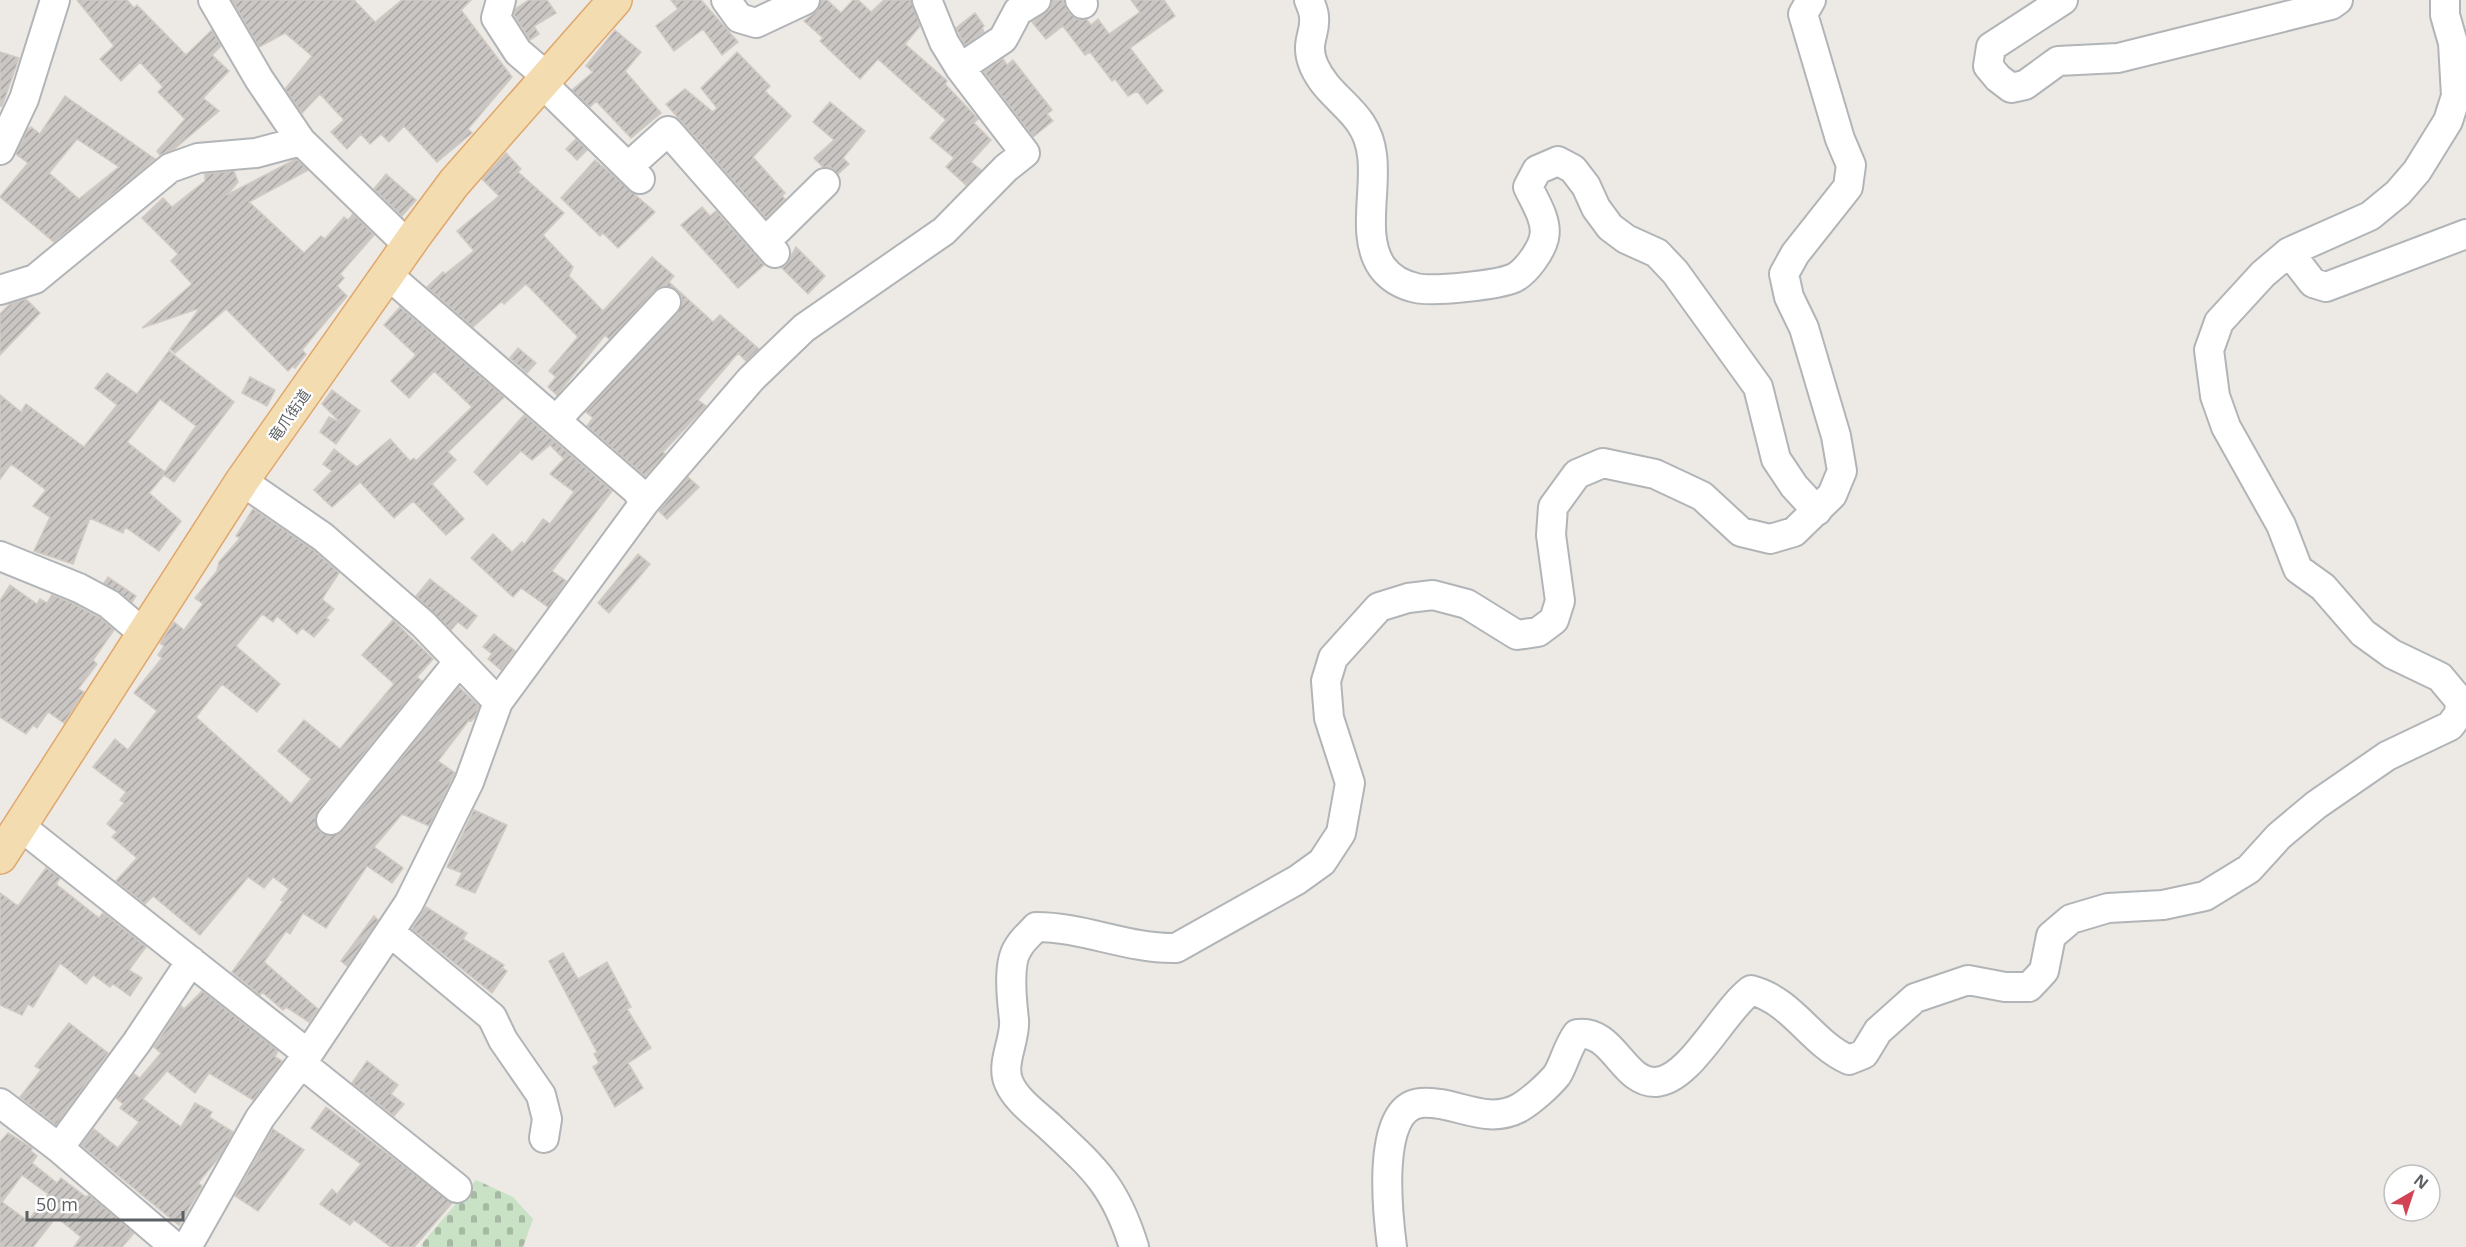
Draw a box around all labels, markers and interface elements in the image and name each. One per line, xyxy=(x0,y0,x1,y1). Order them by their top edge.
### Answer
street label: 竜爪街道 xyxy=(264,385,314,445)
north arrow xyxy=(2382,1163,2442,1223)
text: N xyxy=(2409,1169,2433,1194)
scale bar xyxy=(27,1184,183,1222)
text: 50 m xyxy=(36,1192,78,1216)

